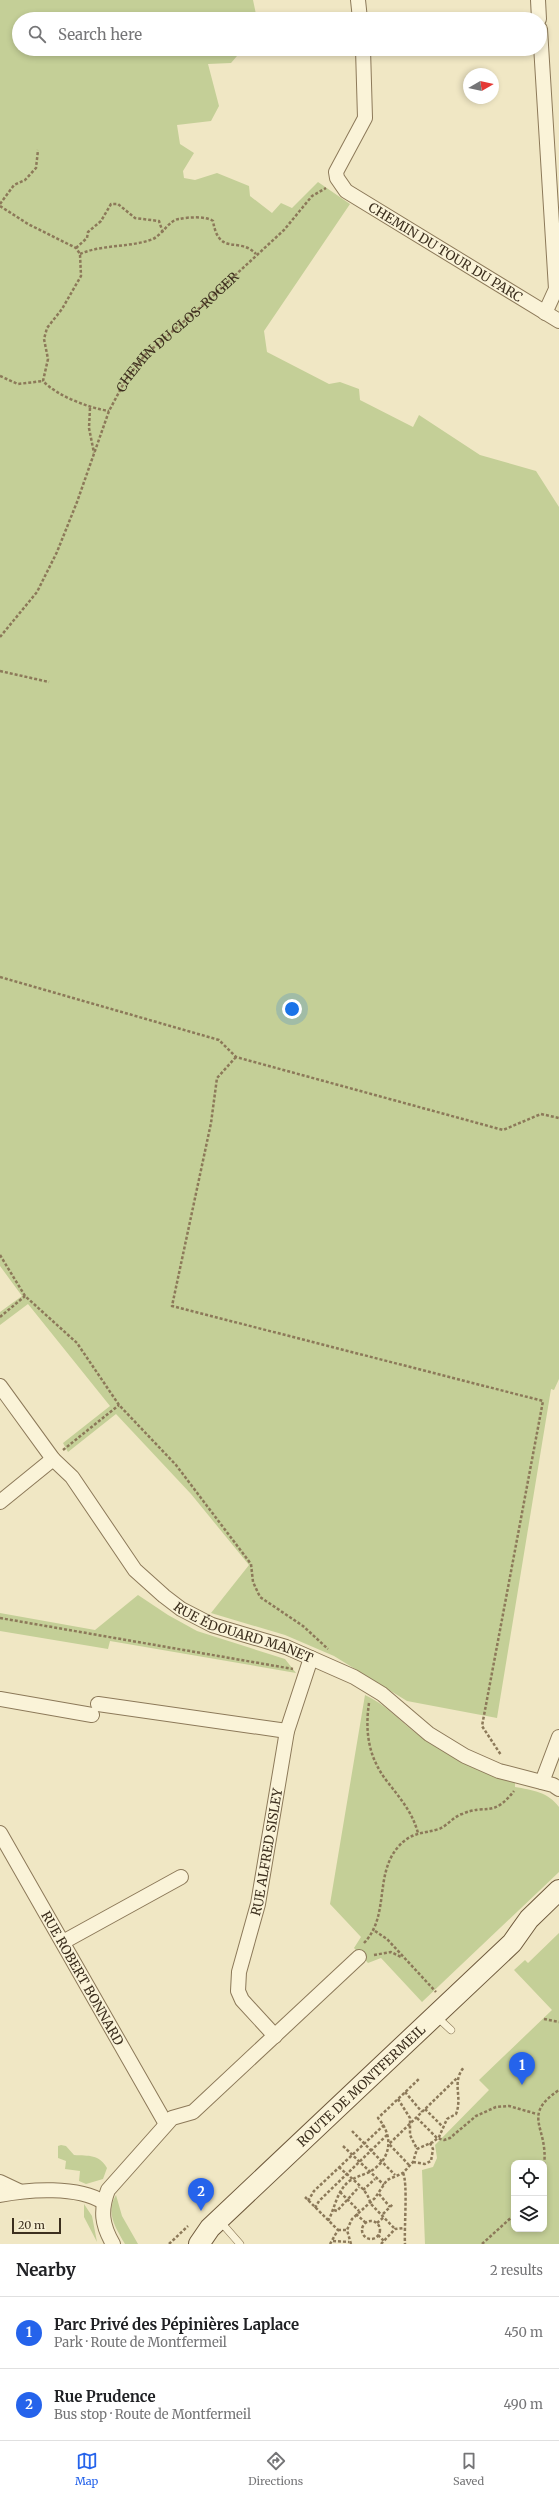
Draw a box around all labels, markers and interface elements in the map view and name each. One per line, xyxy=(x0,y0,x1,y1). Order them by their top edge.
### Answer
search box xyxy=(12,12,547,56)
icon: search xyxy=(26,23,48,45)
text: Search here xyxy=(58,25,142,44)
north arrow xyxy=(463,68,499,104)
street label: CHEMIN DU TOUR DU PARC xyxy=(365,199,526,306)
street label: CHEMIN DU CLOS-ROGER xyxy=(113,268,242,395)
your location xyxy=(282,999,302,1019)
street label: RUE ÉDOUARD MANET xyxy=(170,1598,315,1667)
street label: RUE ALFRED SISLEY xyxy=(247,1786,286,1918)
street label: RUE ROBERT BONNARD xyxy=(37,1908,127,2049)
street label: ROUTE DE MONTFERMEIL xyxy=(294,2021,429,2151)
pin: 1 xyxy=(509,2052,535,2085)
map controls xyxy=(511,2160,547,2232)
button: locate xyxy=(511,2160,547,2196)
pin: 2 xyxy=(188,2178,214,2211)
button: layers xyxy=(511,2196,547,2232)
scale bar xyxy=(12,2216,61,2235)
text: 20 m xyxy=(18,2218,45,2232)
text: Nearby xyxy=(16,2259,76,2281)
text: 2 results xyxy=(490,2262,543,2279)
text: Parc Privé des Pépinières Laplace xyxy=(54,2315,299,2334)
text: 1 xyxy=(26,2324,32,2341)
text: 450 m xyxy=(504,2324,543,2341)
text: Park · Route de Montfermeil xyxy=(54,2334,227,2351)
text: Rue Prudence xyxy=(54,2387,156,2406)
text: 2 xyxy=(25,2396,33,2413)
text: 490 m xyxy=(504,2396,543,2413)
text: Bus stop · Route de Montfermeil xyxy=(54,2406,251,2423)
tab: Map xyxy=(75,2450,98,2488)
tab: Directions xyxy=(248,2450,303,2488)
tab: Saved xyxy=(453,2450,484,2488)

